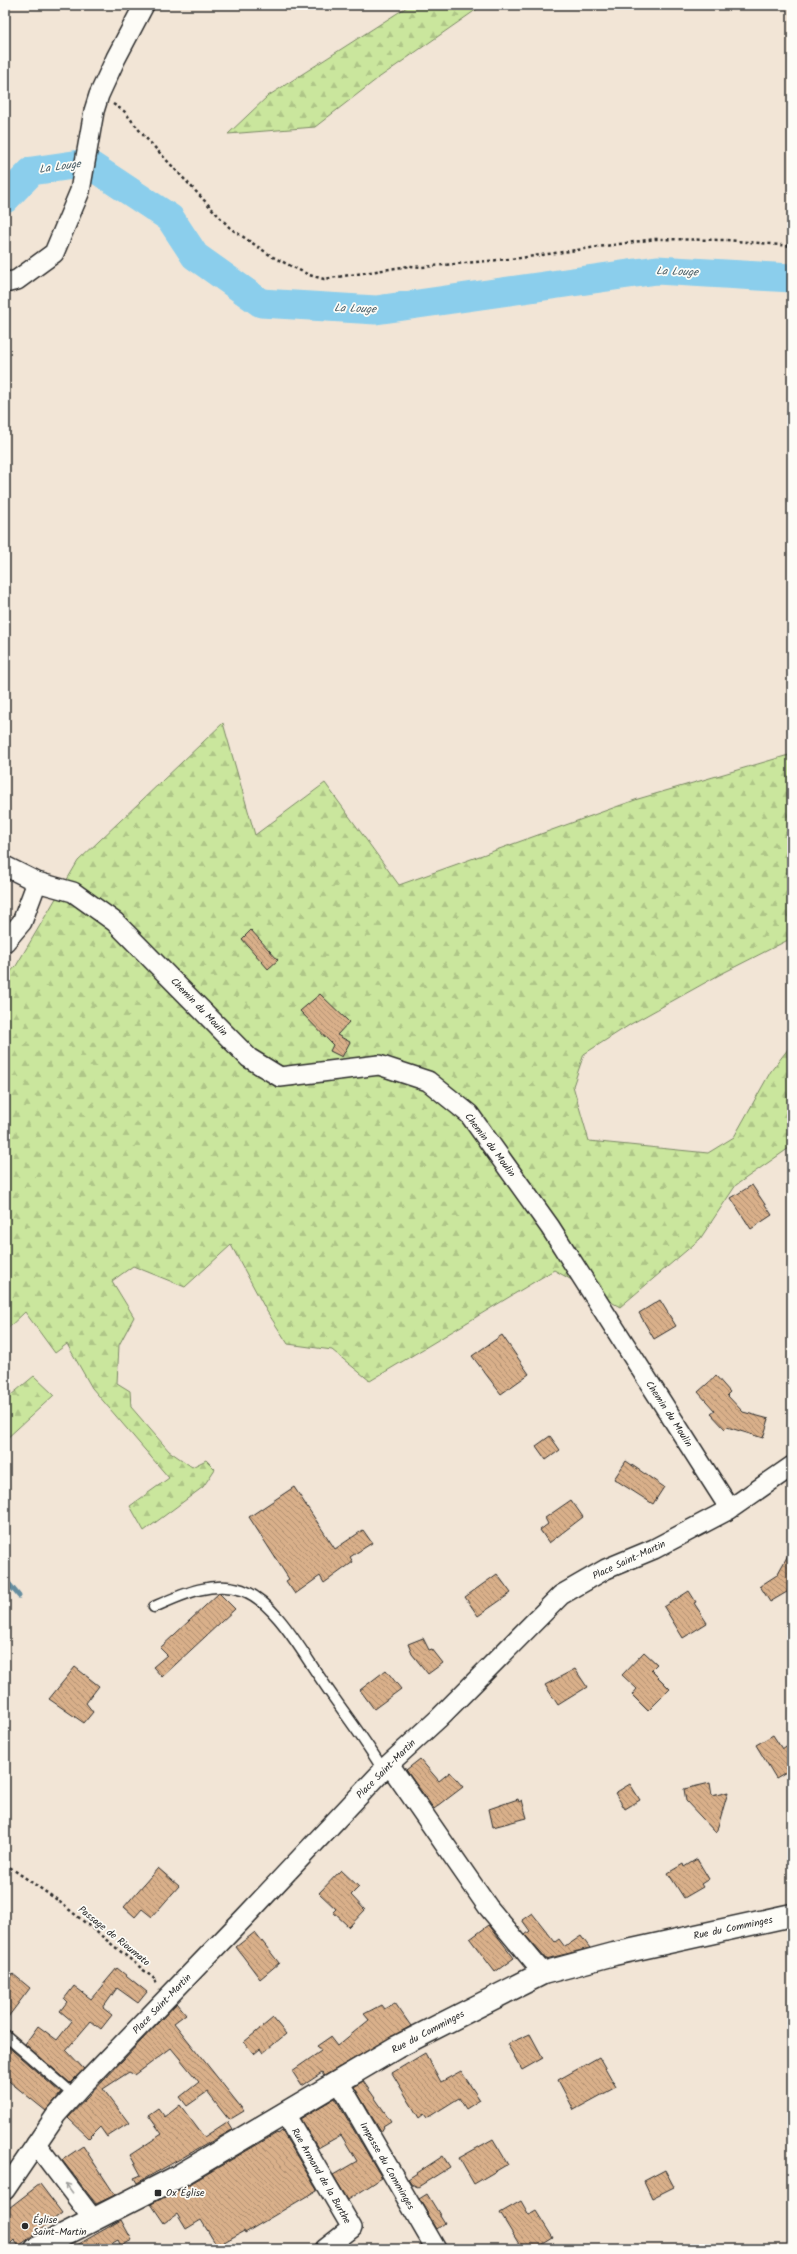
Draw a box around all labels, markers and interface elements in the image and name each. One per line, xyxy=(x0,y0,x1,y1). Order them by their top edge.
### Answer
water label: La Louge xyxy=(38,155,83,179)
water label: La Louge xyxy=(656,262,699,282)
water label: La Louge xyxy=(334,299,377,319)
street label: Chemin du Moulin xyxy=(167,974,231,1040)
street label: Chemin du Moulin xyxy=(461,1110,519,1180)
street label: Chemin du Moulin xyxy=(641,1377,697,1451)
street label: Place Saint-Martin xyxy=(590,1536,668,1584)
street label: Place Saint-Martin xyxy=(352,1735,420,1803)
street label: Passage de Rioumato xyxy=(74,1902,154,1970)
street label: Rue du Comminges xyxy=(692,1912,775,1944)
street label: Place Saint-Martin xyxy=(129,1970,195,2038)
street label: Rue du Comminges xyxy=(389,2006,468,2058)
street label: Impasse du Comminges xyxy=(355,2119,419,2214)
street label: Rue Armand de la Burthe xyxy=(287,2125,355,2227)
one-way arrow xyxy=(65,2183,74,2194)
place label: Ox Église xyxy=(166,2185,205,2201)
marker: Ox Église xyxy=(153,2188,163,2198)
place label: Église Saint-Martin xyxy=(33,2212,87,2240)
marker: Église Saint-Martin xyxy=(20,2221,30,2231)

